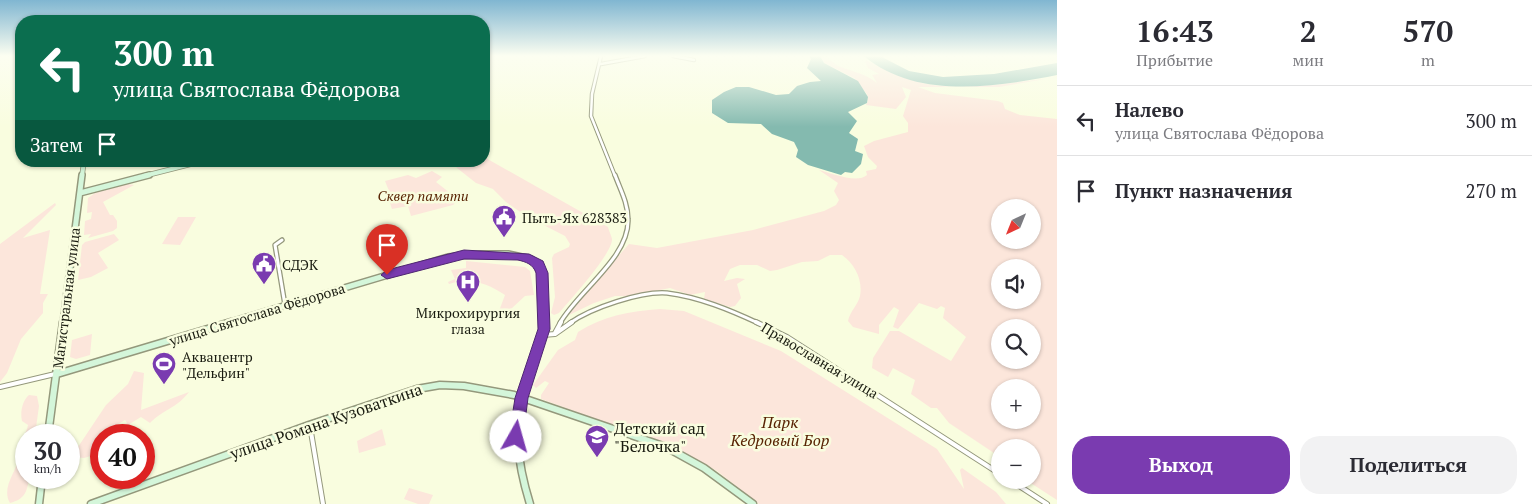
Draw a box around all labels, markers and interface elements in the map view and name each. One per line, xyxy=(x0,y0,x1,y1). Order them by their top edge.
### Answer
text: 16:43 xyxy=(1136,11,1214,51)
text: 2 xyxy=(1300,11,1317,51)
text: 570 xyxy=(1402,11,1453,51)
text: 300 m xyxy=(113,30,214,76)
icon: left xyxy=(30,35,95,100)
text: Прибытие xyxy=(1136,49,1213,71)
text: мин xyxy=(1292,49,1324,71)
text: m xyxy=(1421,49,1435,71)
text: улица Святослава Фёдорова xyxy=(113,74,400,103)
text: Налево xyxy=(1115,97,1184,122)
icon: left xyxy=(1072,107,1100,135)
text: 300 m xyxy=(1466,108,1517,133)
text: улица Святослава Фёдорова xyxy=(1115,122,1324,144)
icon: arrive xyxy=(93,130,121,158)
text: Затем xyxy=(30,132,83,157)
icon: arrive xyxy=(1072,177,1100,205)
text: Пункт назначения xyxy=(1115,178,1292,203)
text: 270 m xyxy=(1466,178,1517,203)
park label: Сквер памяти xyxy=(378,186,468,205)
north arrow xyxy=(991,199,1041,249)
map controls xyxy=(991,199,1041,489)
public building icon: Пыть-Ях 628383 xyxy=(491,204,517,238)
place label: Пыть-Ях 628383 xyxy=(522,208,627,227)
pin xyxy=(366,224,408,275)
street label: Магистральная улица xyxy=(48,226,84,370)
icon: arrive xyxy=(373,231,401,259)
public building icon: СДЭК xyxy=(251,251,277,285)
place label: СДЭК xyxy=(282,255,319,274)
button: sound xyxy=(991,259,1041,309)
hospital icon: Микрохирургия глаза xyxy=(455,269,481,303)
street label: улица Святослава Фёдорова xyxy=(166,278,347,350)
place label: Микрохирургия глаза xyxy=(416,303,520,338)
street label: Православная улица xyxy=(758,317,882,403)
button: search xyxy=(991,319,1041,369)
place label: Аквацентр "Дельфин" xyxy=(182,347,253,382)
sports icon: Аквацентр "Дельфин" xyxy=(151,351,177,385)
street label: улица Романа Кузоваткина xyxy=(226,378,425,465)
button: + xyxy=(991,379,1041,429)
position arrow xyxy=(489,410,541,462)
park label: Парк Кедровый Бор xyxy=(729,411,830,451)
place label: Детский сад "Белочка" xyxy=(614,417,705,457)
speed limit sign: 40 xyxy=(90,424,155,489)
school or university icon: Детский сад "Белочка" xyxy=(584,424,610,458)
text: 30 xyxy=(33,434,62,467)
button: Выход xyxy=(1072,436,1290,494)
button: Поделиться xyxy=(1300,436,1517,494)
button: − xyxy=(991,439,1041,489)
text: km/h xyxy=(34,461,61,476)

